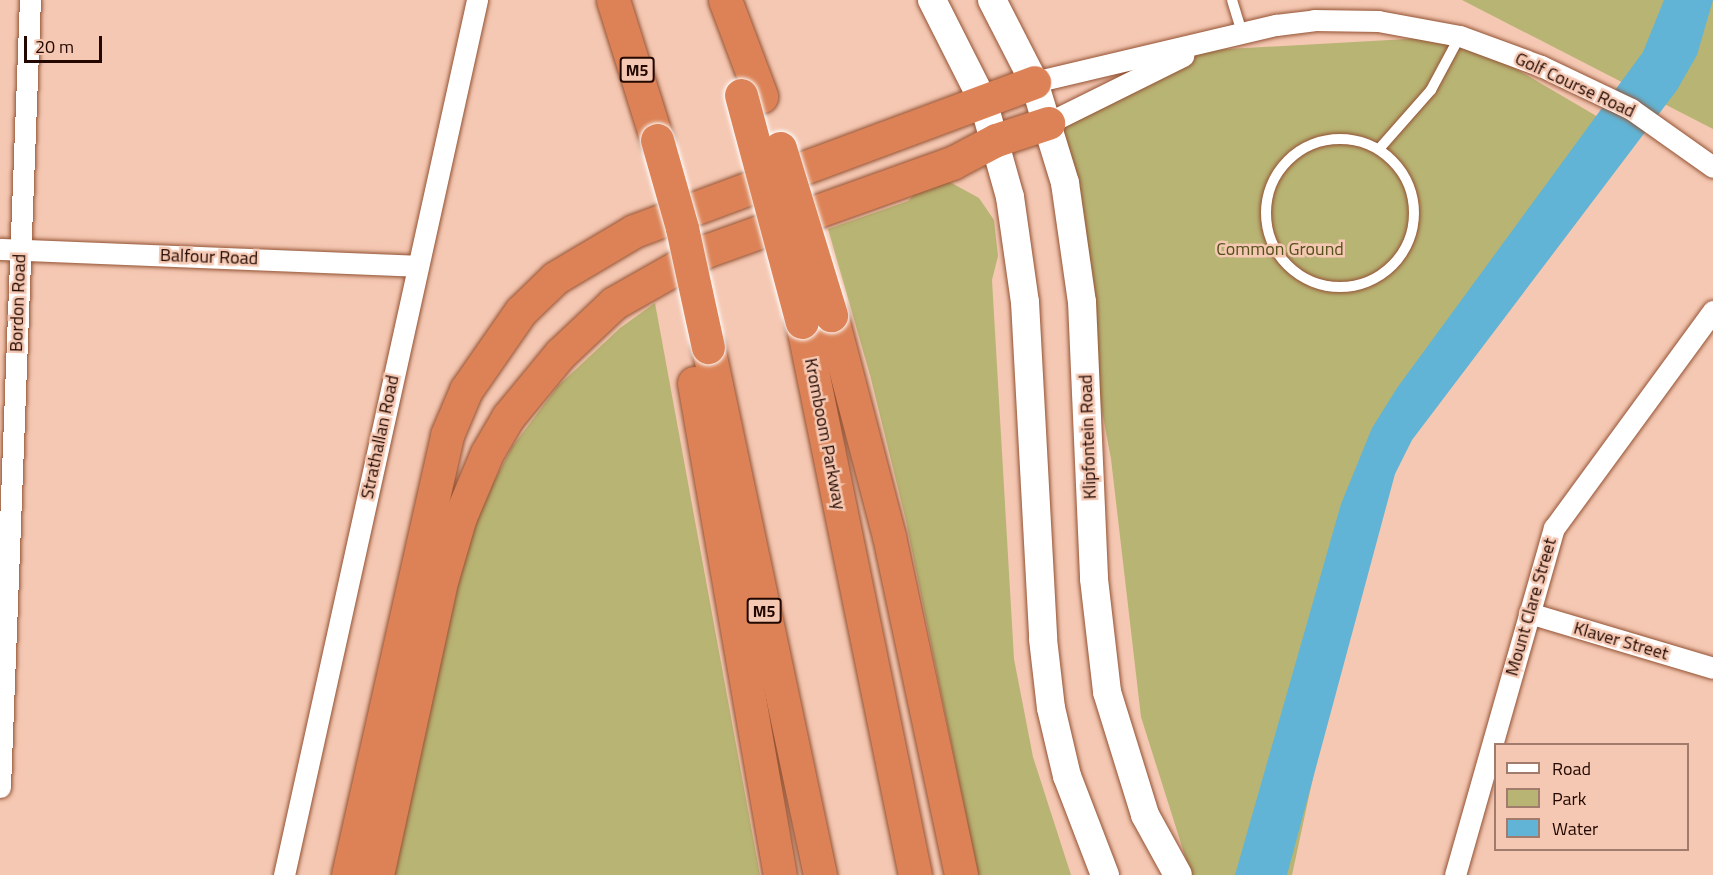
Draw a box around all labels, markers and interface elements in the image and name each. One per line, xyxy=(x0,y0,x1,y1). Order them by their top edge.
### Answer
scale bar xyxy=(27,24,105,62)
text: 20 m xyxy=(35,33,74,60)
street label: Golf Course Road xyxy=(1512,48,1638,122)
road number: M5 xyxy=(619,57,655,83)
park label: Common Ground xyxy=(1216,238,1344,260)
street label: Balfour Road xyxy=(160,244,258,270)
street label: Bordon Road xyxy=(5,254,31,352)
street label: Kromboom Parkway xyxy=(800,356,850,512)
street label: Strathallan Road xyxy=(356,373,404,501)
street label: Klipfontein Road xyxy=(1075,374,1101,500)
street label: Mount Clare Street xyxy=(1501,536,1561,678)
road number: M5 xyxy=(746,598,782,624)
street label: Klaver Street xyxy=(1571,617,1671,665)
legend xyxy=(1494,743,1689,851)
text: Road xyxy=(1552,755,1591,782)
text: Park xyxy=(1552,785,1586,812)
text: Water xyxy=(1552,815,1598,842)

